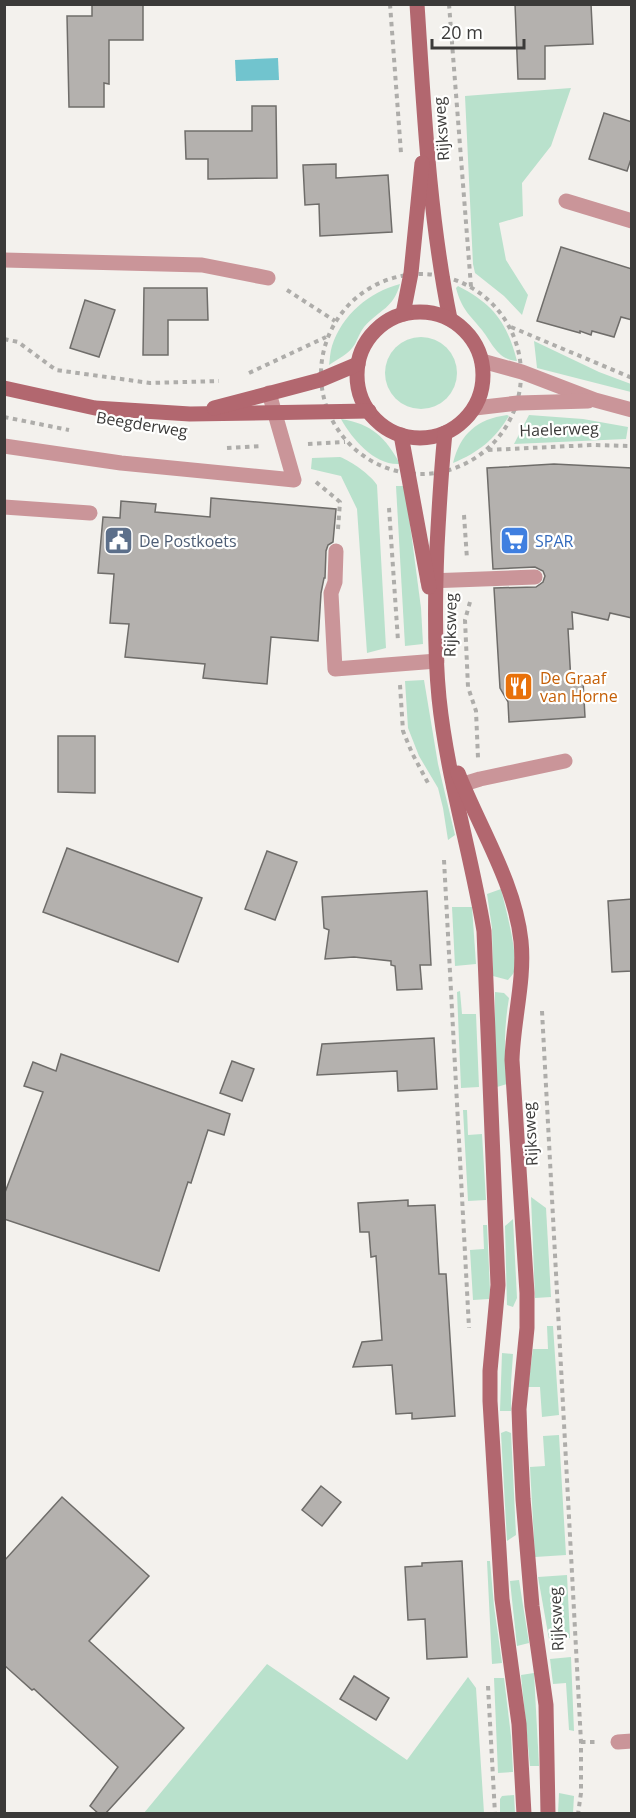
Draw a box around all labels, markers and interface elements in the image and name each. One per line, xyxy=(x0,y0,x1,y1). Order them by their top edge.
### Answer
scale bar xyxy=(432,12,524,50)
text: 20 m xyxy=(441,20,483,44)
street label: Rijksweg xyxy=(428,96,454,162)
street label: Beegderweg xyxy=(95,406,190,442)
street label: Haelerweg xyxy=(519,417,599,441)
public building icon: De Postkoets xyxy=(102,525,134,557)
supermarket icon: SPAR xyxy=(498,525,530,557)
place label: De Postkoets xyxy=(139,530,237,552)
place label: SPAR xyxy=(535,530,574,552)
street label: Rijksweg xyxy=(438,592,462,657)
place label: De Graaf van Horne xyxy=(540,667,618,707)
restaurant icon: De Graaf van Horne xyxy=(503,671,535,703)
street label: Rijksweg xyxy=(517,1101,543,1167)
street label: Rijksweg xyxy=(543,1586,569,1652)

